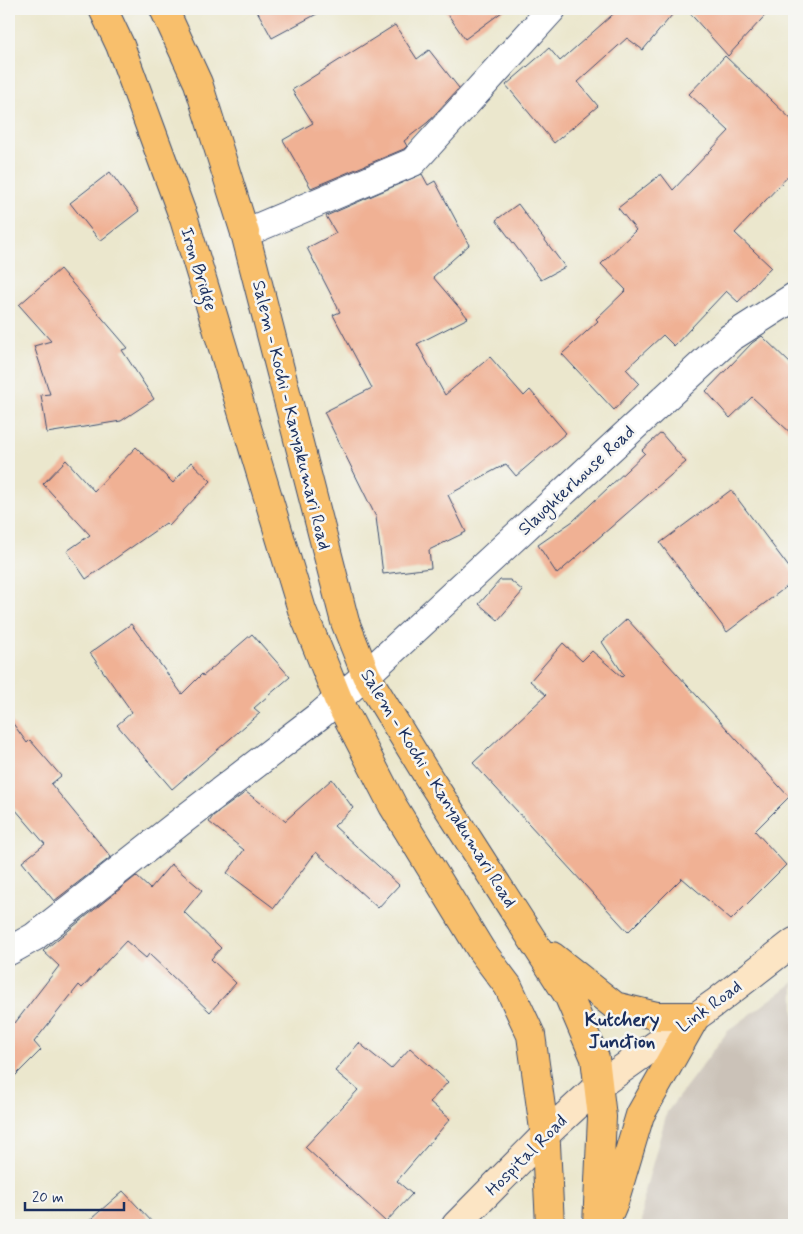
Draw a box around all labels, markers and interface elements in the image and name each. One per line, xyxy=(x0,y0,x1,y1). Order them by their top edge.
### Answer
street label: Iron Bridge xyxy=(172,224,222,315)
street label: Salem - Kochi - Kanyakumari Road xyxy=(246,278,336,553)
street label: Slaughterhouse Road xyxy=(513,420,641,542)
street label: Salem - Kochi - Kanyakumari Road xyxy=(355,665,522,912)
street label: Link Road xyxy=(672,975,747,1039)
district label: Kutchery Junction xyxy=(585,1008,660,1055)
street label: Hospital Road xyxy=(481,1110,573,1202)
scale bar xyxy=(25,1179,124,1211)
text: 20 m xyxy=(32,1188,64,1208)

